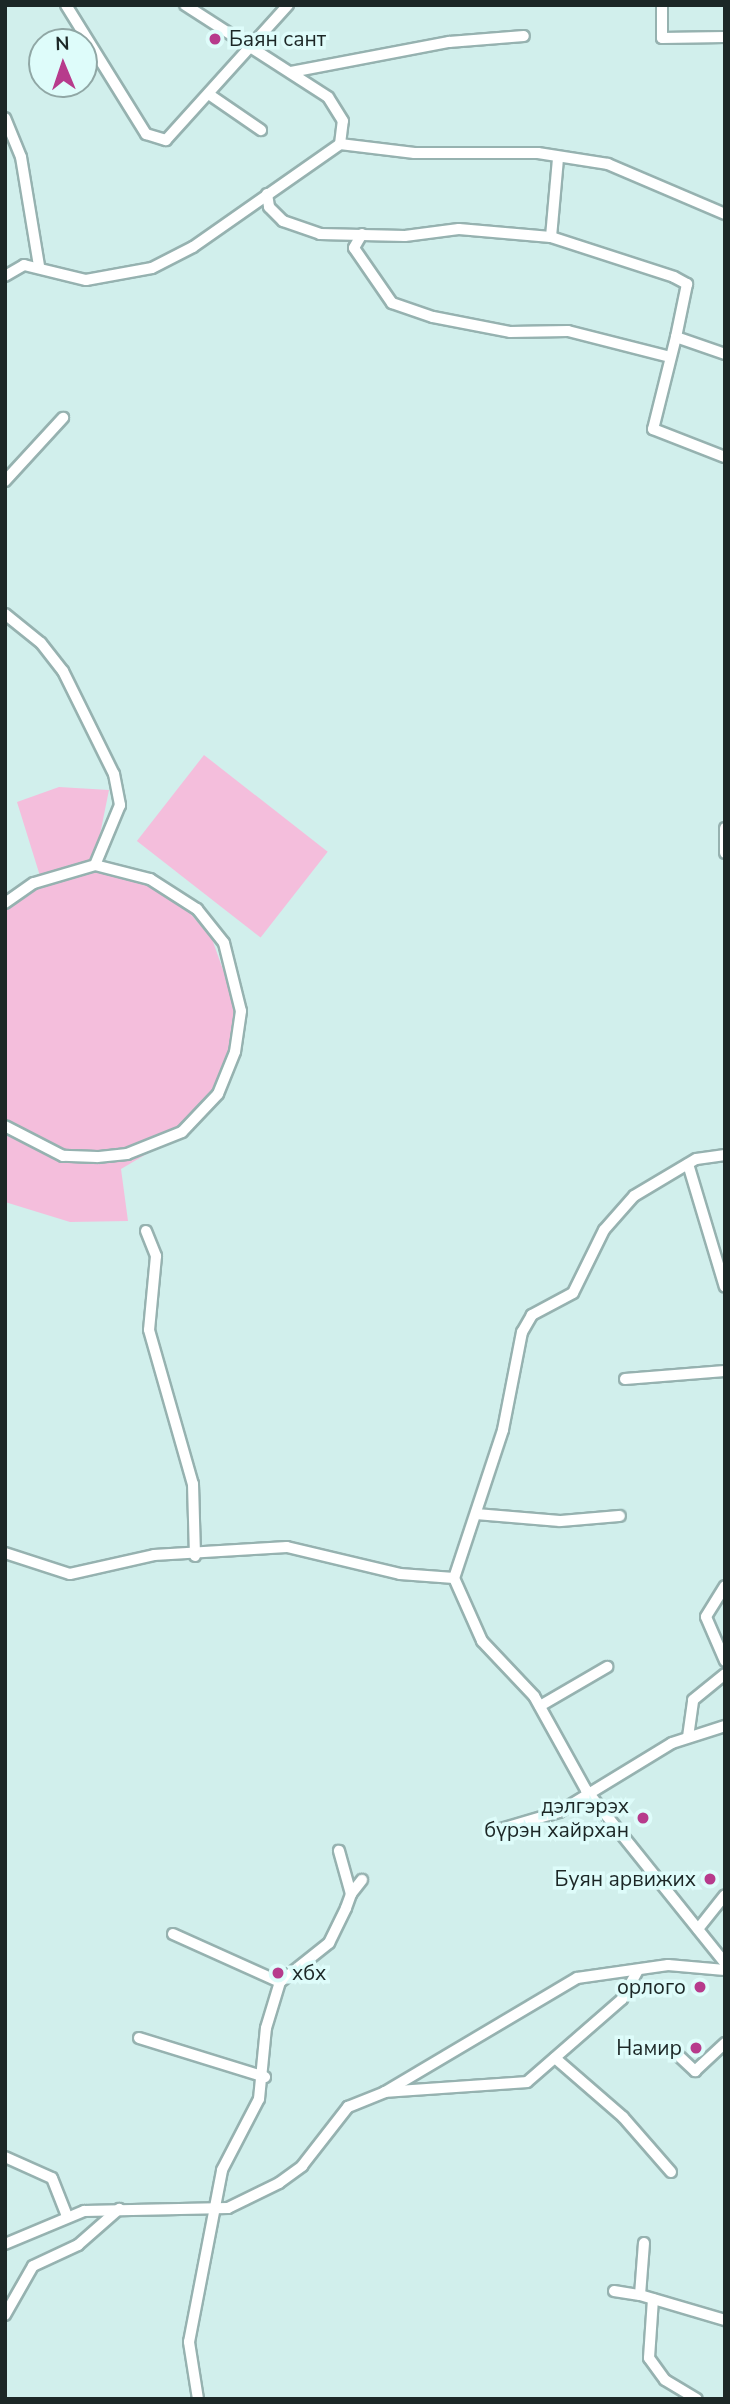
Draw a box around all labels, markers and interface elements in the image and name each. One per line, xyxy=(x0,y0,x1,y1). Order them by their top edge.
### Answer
place label: Баян сант xyxy=(229,26,326,52)
north arrow xyxy=(28,28,98,98)
text: N xyxy=(55,31,70,57)
marker: Баян сант xyxy=(207,31,223,47)
place label: дэлгэрэх бүрэн хайрхан xyxy=(484,1793,629,1843)
marker: дэлгэрэх бүрэн хайрхан xyxy=(635,1810,651,1826)
place label: Буян арвижих xyxy=(555,1866,696,1892)
marker: Буян арвижих xyxy=(702,1871,718,1887)
place label: хбх xyxy=(292,1960,326,1986)
marker: хбх xyxy=(270,1965,286,1981)
place label: орлого xyxy=(617,1974,686,2000)
marker: орлого xyxy=(692,1979,708,1995)
place label: Намир xyxy=(616,2035,682,2061)
marker: Намир xyxy=(688,2040,704,2056)

